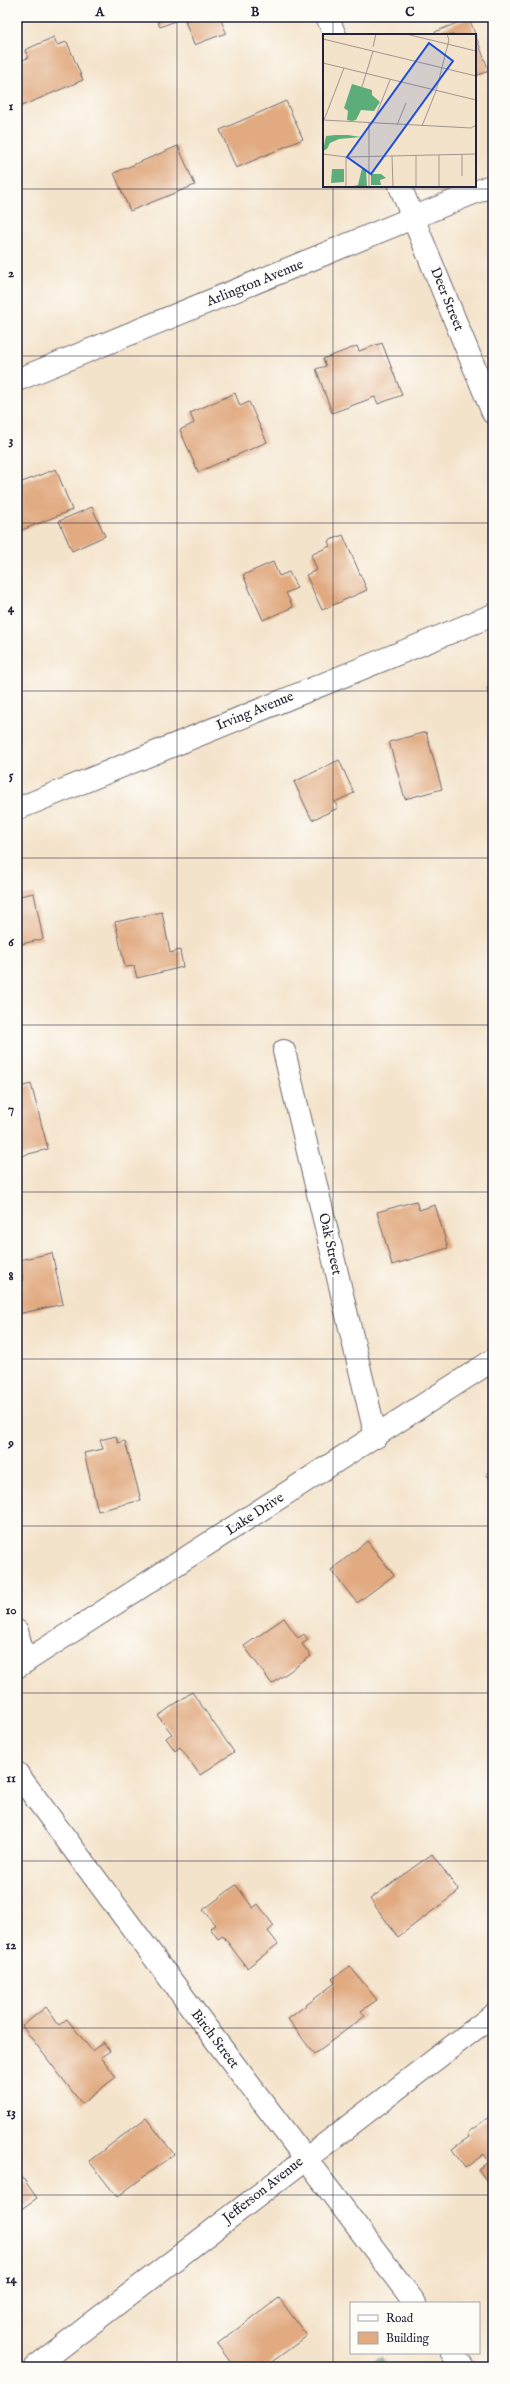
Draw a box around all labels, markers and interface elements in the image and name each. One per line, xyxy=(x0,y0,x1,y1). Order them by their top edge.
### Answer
text: A xyxy=(95,4,106,21)
text: B xyxy=(251,4,260,21)
text: C xyxy=(405,4,415,21)
inset map xyxy=(323,34,476,187)
text: 1 xyxy=(9,98,14,115)
street label: Arlington Avenue xyxy=(203,255,307,311)
text: 2 xyxy=(8,265,14,282)
street label: Deer Street xyxy=(426,265,468,334)
text: 3 xyxy=(9,432,14,449)
text: 4 xyxy=(8,600,15,617)
street label: Irving Avenue xyxy=(214,687,297,735)
text: 5 xyxy=(9,767,14,784)
text: 6 xyxy=(8,934,14,951)
text: 7 xyxy=(8,1101,14,1118)
street label: Oak Street xyxy=(314,1211,346,1277)
text: 8 xyxy=(8,1268,14,1285)
text: 9 xyxy=(7,1435,14,1452)
street label: Lake Drive xyxy=(223,1488,288,1539)
text: 10 xyxy=(5,1602,17,1619)
text: 11 xyxy=(6,1770,16,1787)
text: 12 xyxy=(6,1937,16,1954)
street label: Birch Street xyxy=(187,2006,243,2072)
text: 13 xyxy=(6,2104,16,2121)
street label: Jefferson Avenue xyxy=(218,2153,307,2228)
text: 14 xyxy=(5,2271,17,2288)
legend xyxy=(350,2302,480,2354)
text: Road xyxy=(386,2311,414,2326)
text: Building xyxy=(386,2331,430,2346)

